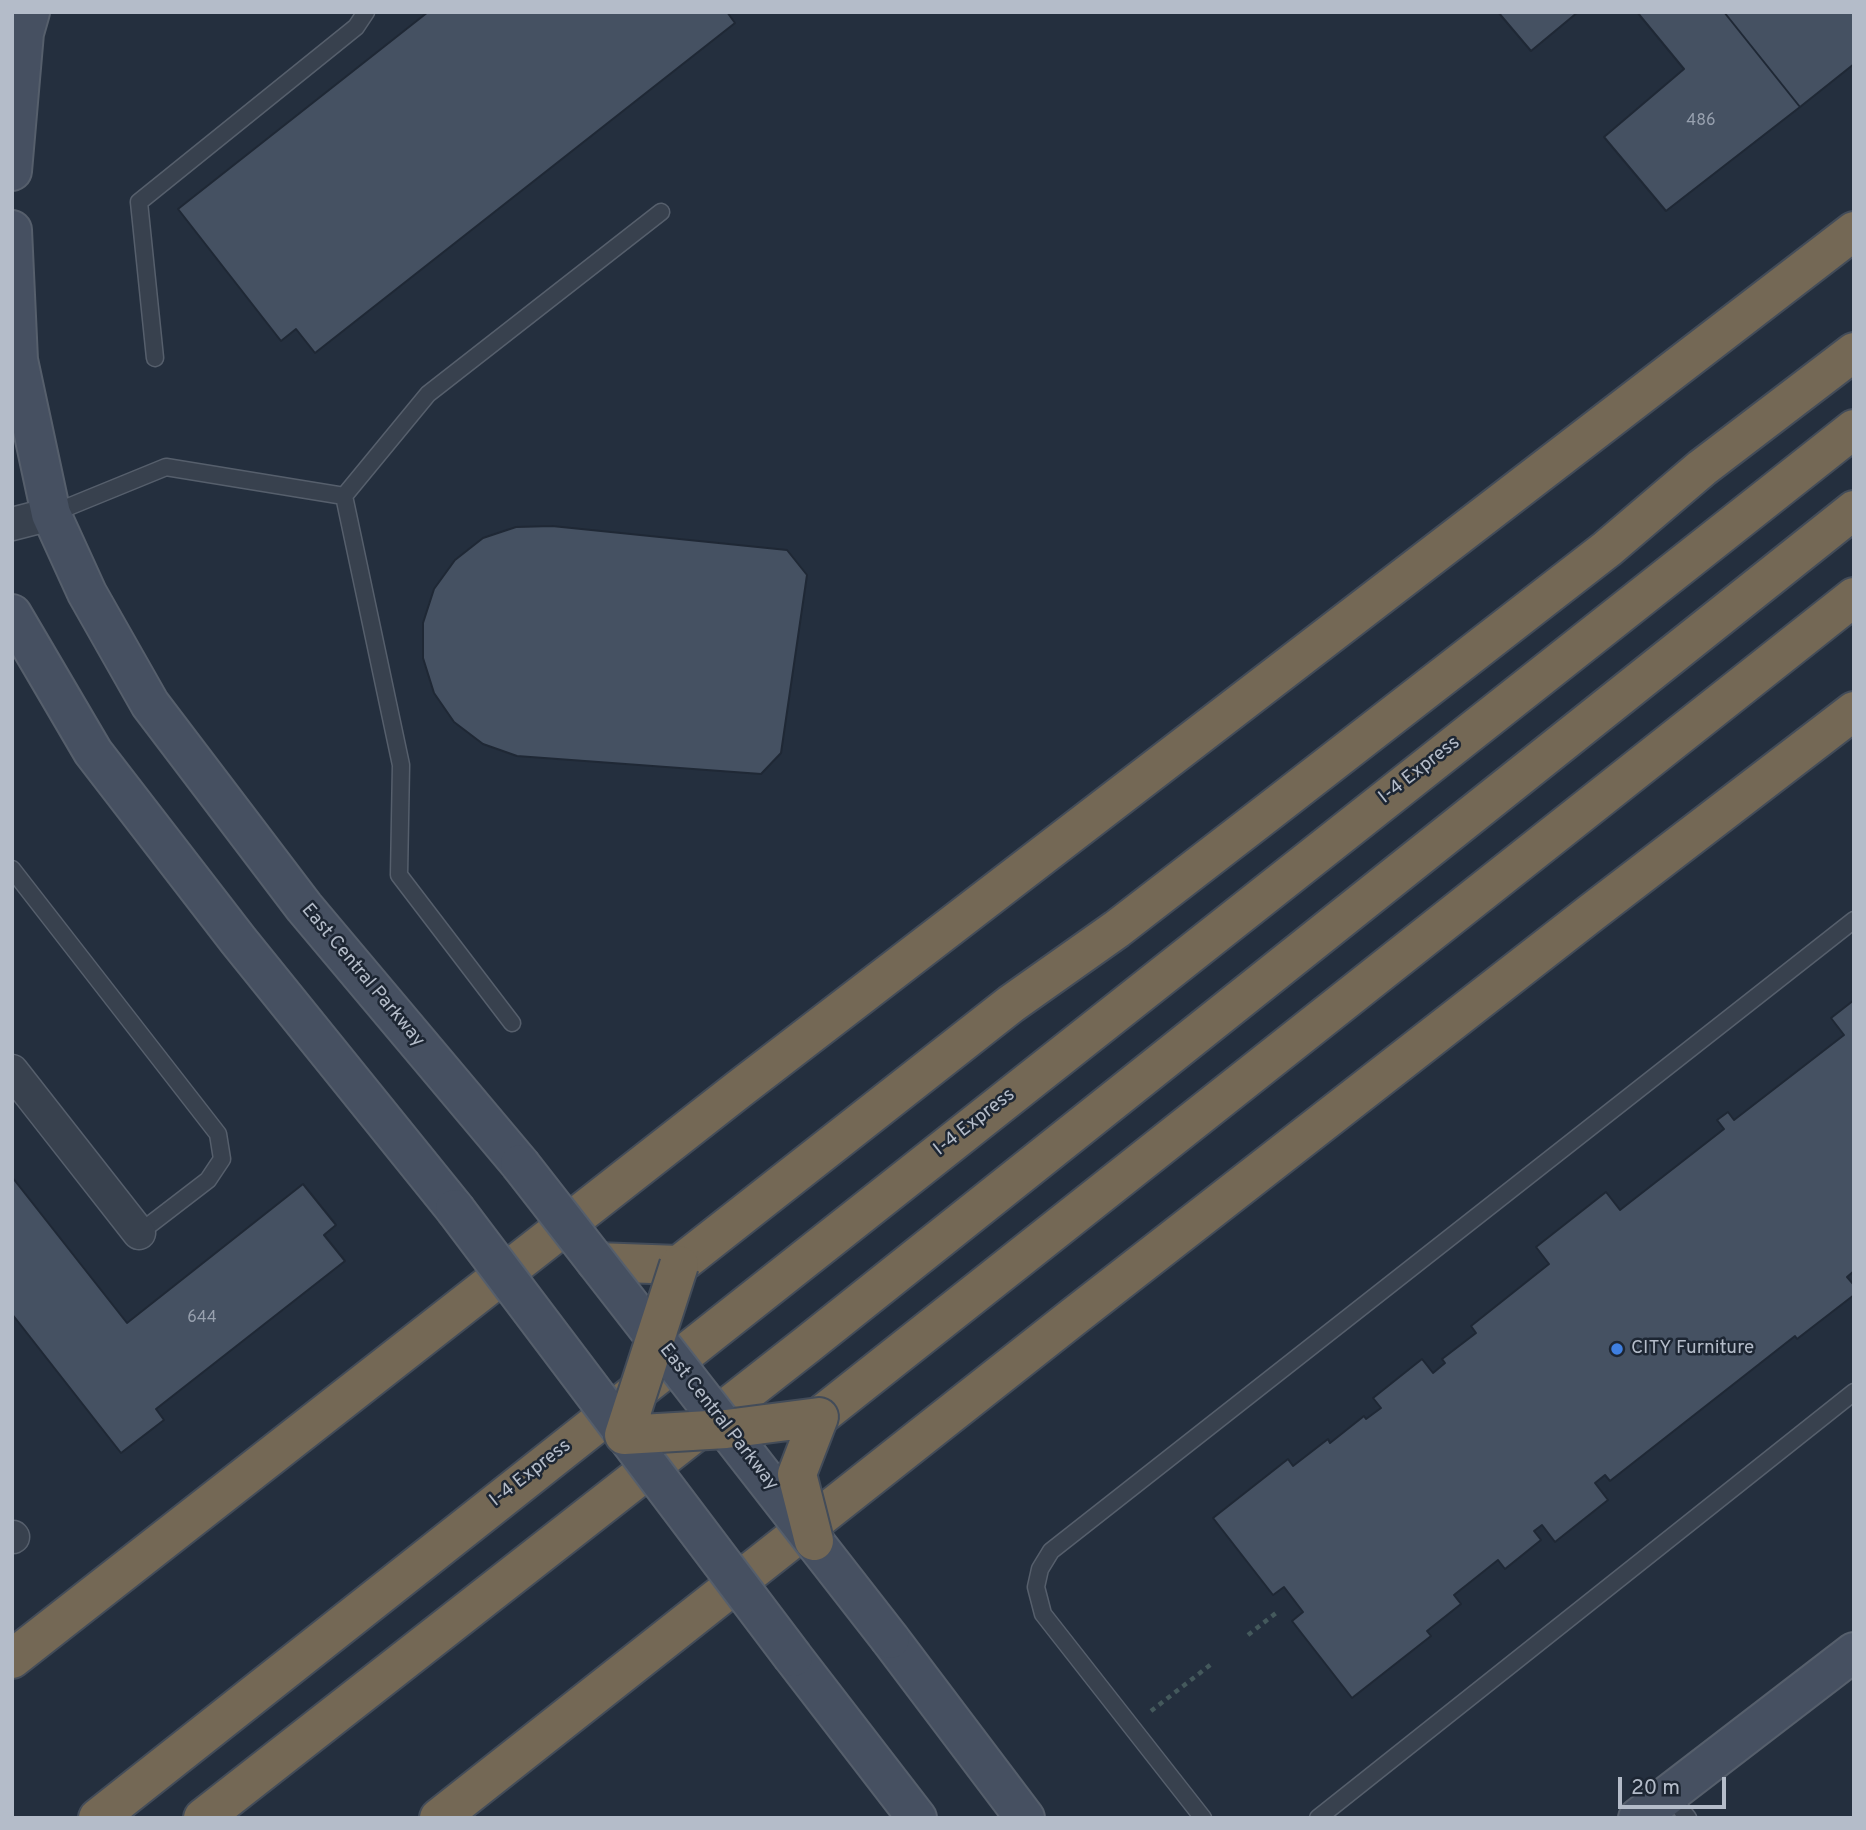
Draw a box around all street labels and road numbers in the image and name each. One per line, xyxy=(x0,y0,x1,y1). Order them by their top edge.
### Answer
street label: I-4 Express xyxy=(1375,732,1465,810)
street label: East Central Parkway xyxy=(295,900,429,1052)
street label: I-4 Express xyxy=(930,1084,1020,1162)
street label: East Central Parkway xyxy=(654,1340,782,1496)
street label: I-4 Express xyxy=(486,1435,576,1513)

